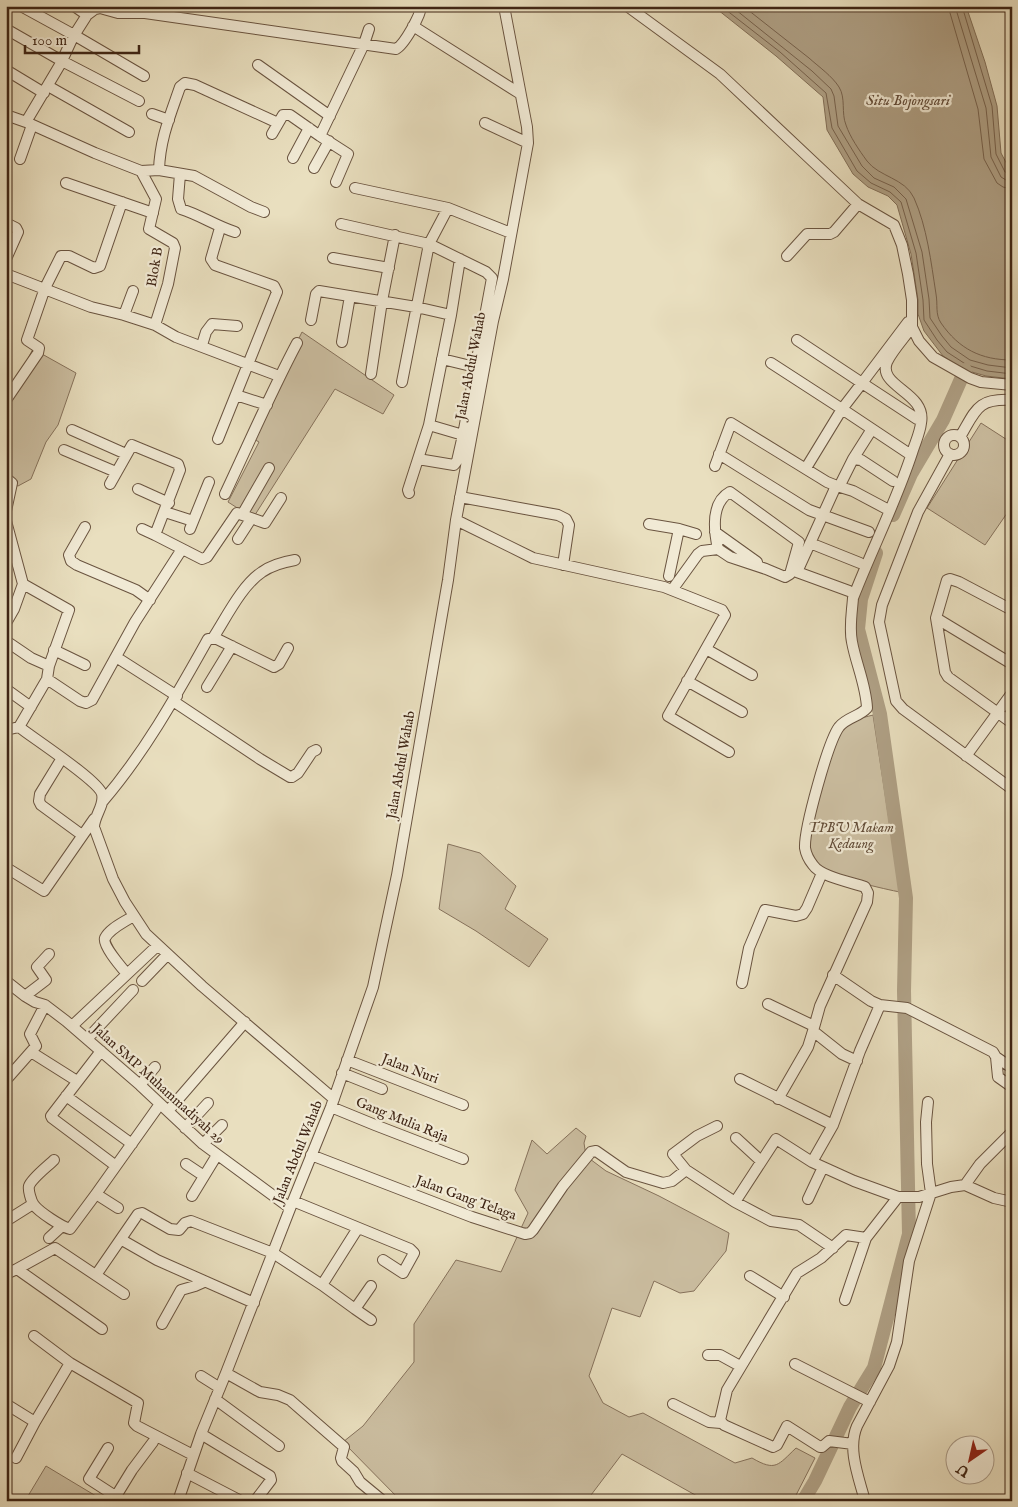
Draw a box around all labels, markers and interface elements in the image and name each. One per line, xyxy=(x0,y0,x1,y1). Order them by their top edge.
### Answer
scale bar xyxy=(25,22,139,54)
text: 100 m xyxy=(32,31,68,50)
water label: Situ Bojongsari xyxy=(866,91,952,111)
street label: Blok B xyxy=(143,246,167,288)
street label: Jalan Abdul Wahab xyxy=(451,310,490,424)
street label: Jalan Abdul Wahab xyxy=(382,709,419,823)
park label: TPBU Makam Kedaung xyxy=(808,819,894,854)
street label: Jalan SMP Muhammadiyah 29 xyxy=(87,1018,228,1148)
street label: Jalan Nuri xyxy=(377,1049,441,1088)
street label: Gang Mulia Raja xyxy=(353,1093,452,1147)
street label: Jalan Abdul Wahab xyxy=(268,1098,327,1208)
street label: Jalan Gang Telaga xyxy=(411,1171,520,1225)
north arrow xyxy=(946,1434,996,1484)
text: U xyxy=(952,1459,974,1481)

